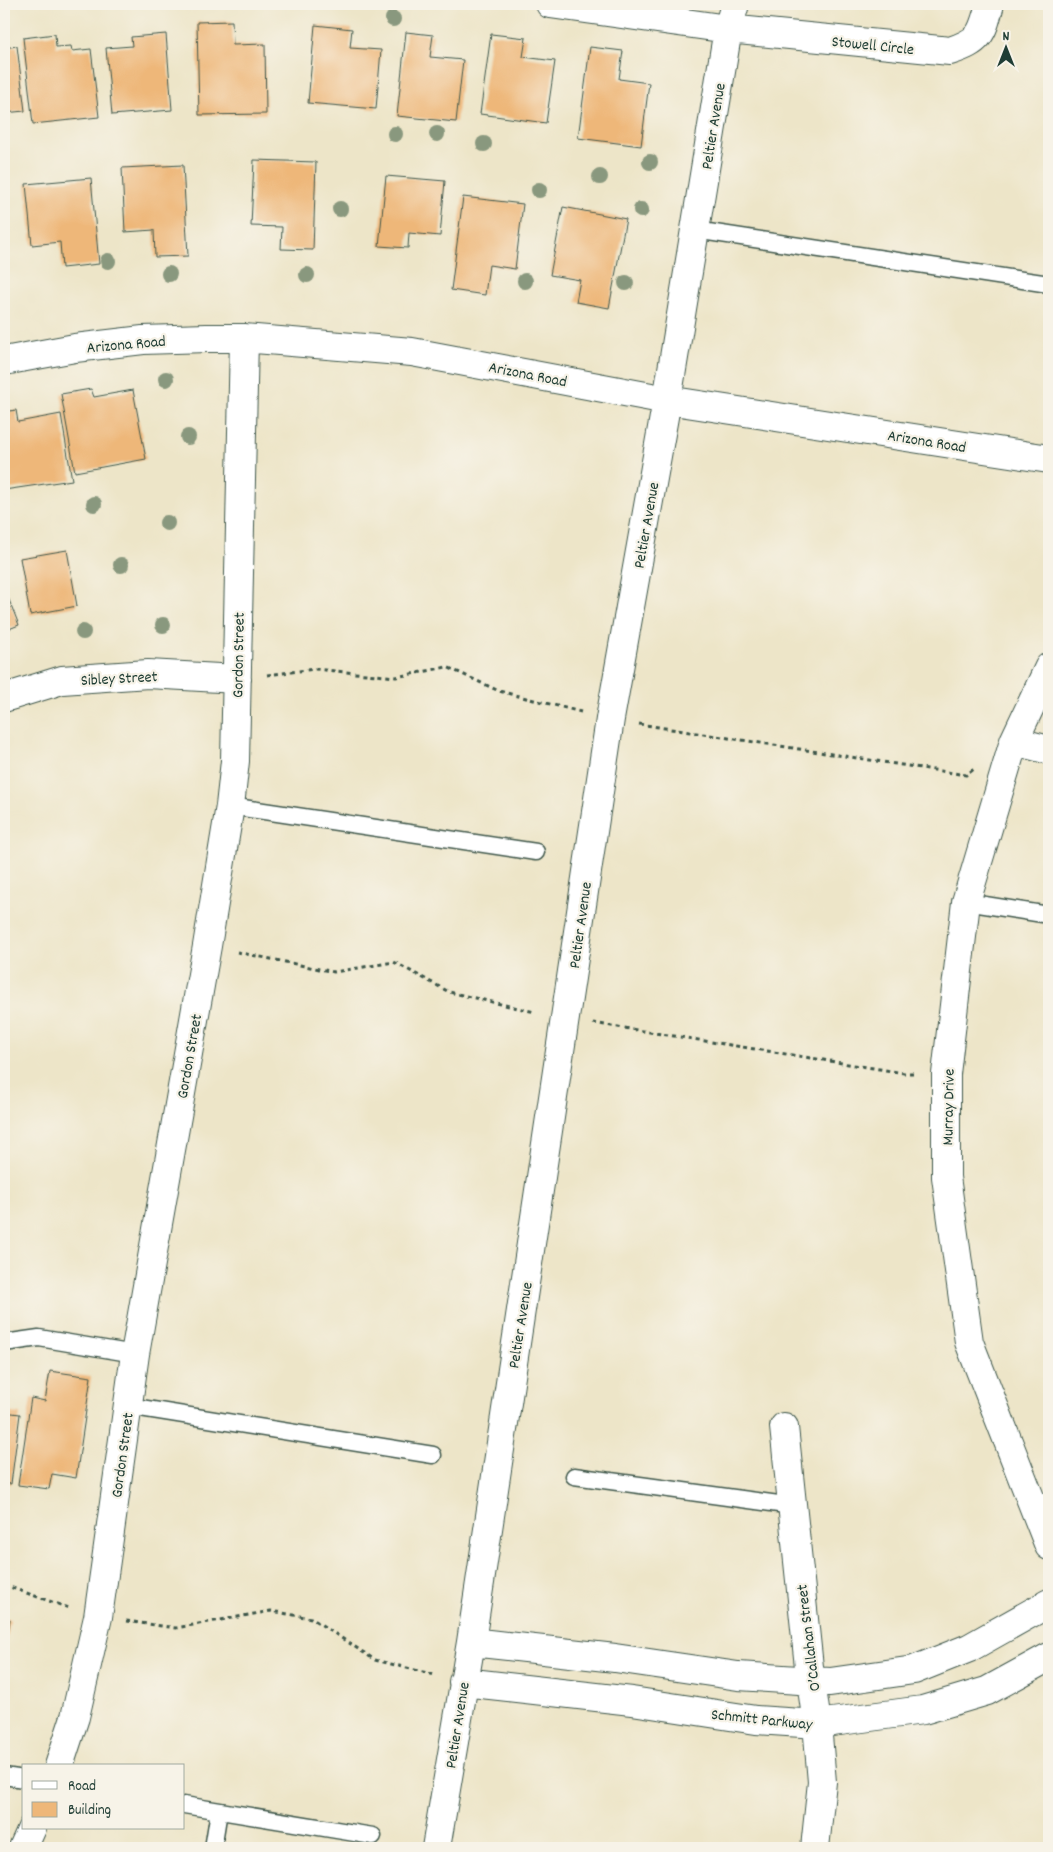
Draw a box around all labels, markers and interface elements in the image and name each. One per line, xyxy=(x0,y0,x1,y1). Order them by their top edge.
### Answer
north arrow xyxy=(980,22,1030,72)
text: N xyxy=(1003,27,1010,47)
street label: Stowell Circle xyxy=(830,31,915,62)
street label: Peltier Avenue xyxy=(696,81,733,171)
street label: Arizona Road xyxy=(86,331,167,360)
street label: Arizona Road xyxy=(486,357,569,394)
street label: Arizona Road xyxy=(886,425,968,460)
street label: Peltier Avenue xyxy=(629,480,666,570)
street label: Gordon Street xyxy=(227,612,252,698)
street label: Sibley Street xyxy=(80,666,158,693)
street label: Peltier Avenue xyxy=(564,880,599,970)
street label: Gordon Street xyxy=(172,1012,209,1101)
street label: Murray Drive xyxy=(937,1069,962,1146)
street label: Peltier Avenue xyxy=(503,1280,540,1370)
street label: Gordon Street xyxy=(106,1411,141,1499)
street label: O’Callahan Street xyxy=(791,1583,827,1693)
street label: Peltier Avenue xyxy=(440,1680,477,1770)
street label: Schmitt Parkway xyxy=(710,1704,814,1737)
legend xyxy=(22,1764,185,1830)
text: Road xyxy=(68,1776,96,1798)
text: Building xyxy=(68,1800,111,1822)

